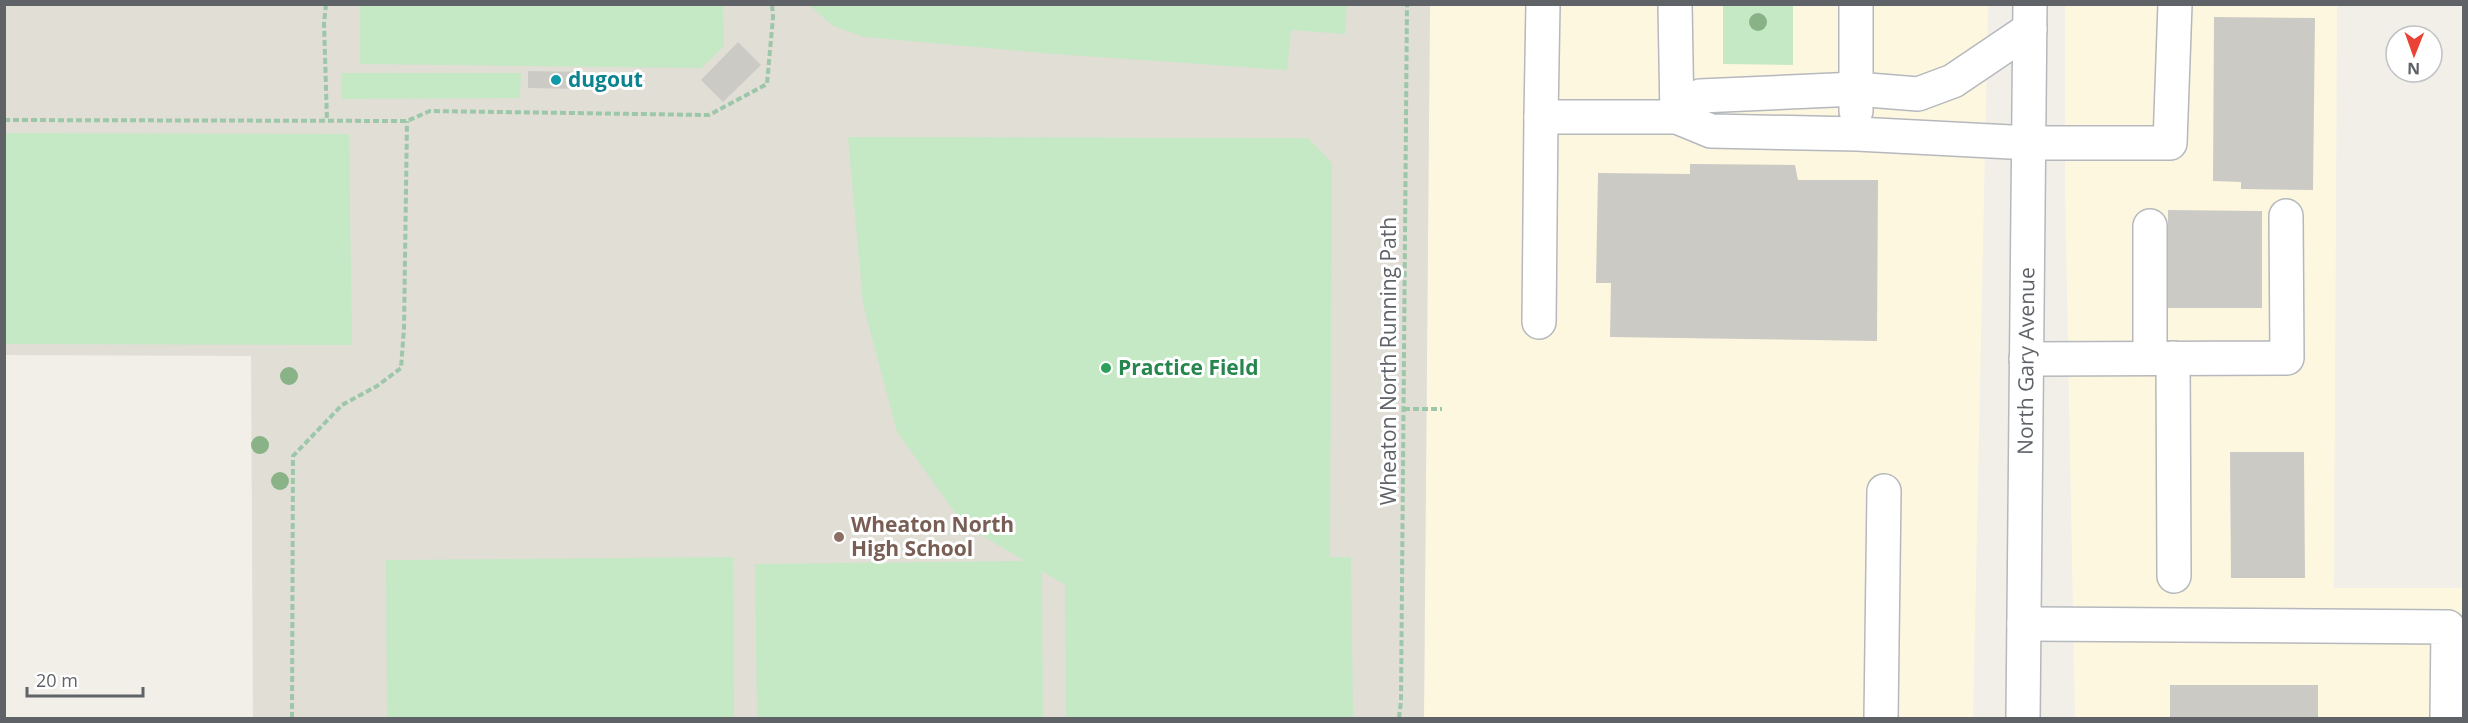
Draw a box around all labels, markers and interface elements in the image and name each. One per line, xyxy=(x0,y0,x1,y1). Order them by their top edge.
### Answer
north arrow xyxy=(2384,24,2444,84)
text: N xyxy=(2407,58,2420,80)
place label: dugout xyxy=(568,65,643,93)
marker: dugout xyxy=(549,73,563,87)
street label: Wheaton North Running Path xyxy=(1374,217,1402,505)
street label: North Gary Avenue xyxy=(2011,267,2040,455)
place label: Practice Field xyxy=(1118,353,1258,381)
marker: Practice Field xyxy=(1099,361,1113,375)
place label: Wheaton North High School xyxy=(851,510,1014,562)
marker: Wheaton North High School xyxy=(832,530,846,544)
scale bar xyxy=(27,660,142,698)
text: 20 m xyxy=(36,668,78,692)

